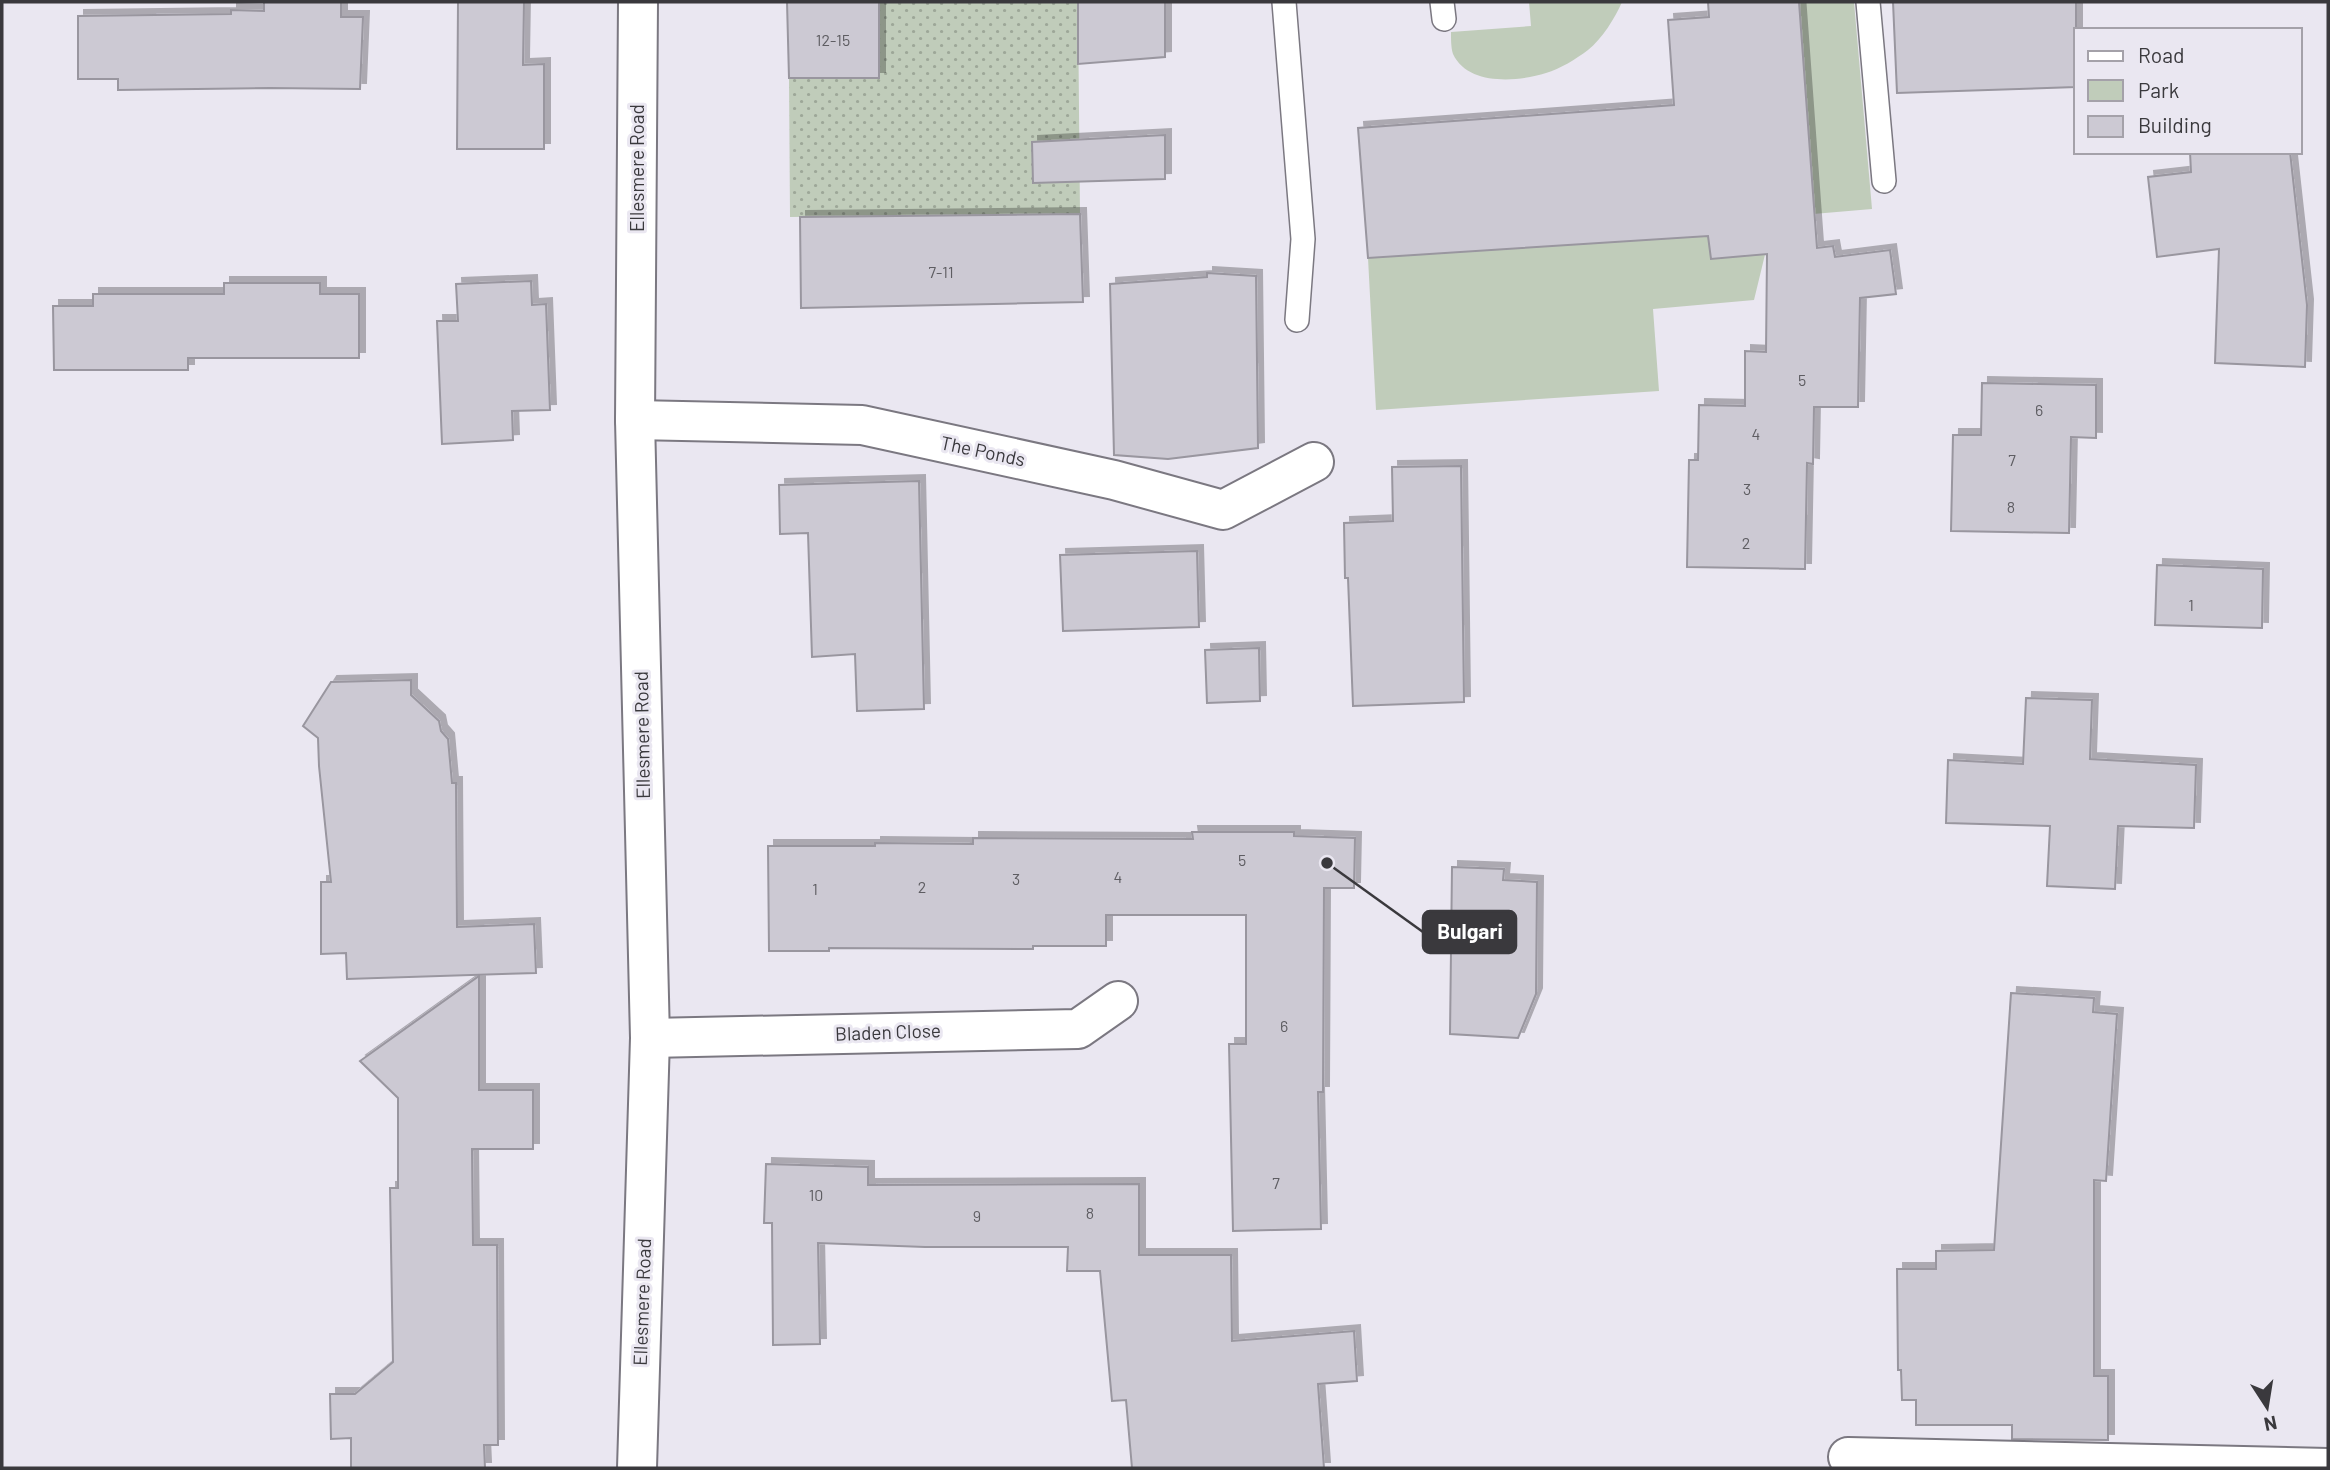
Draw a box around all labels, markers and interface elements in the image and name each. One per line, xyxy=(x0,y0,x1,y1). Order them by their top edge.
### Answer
legend xyxy=(2074,28,2302,154)
house number: 12-15 xyxy=(816,30,850,49)
text: Road xyxy=(2138,42,2184,67)
text: Park xyxy=(2138,77,2179,102)
street label: Ellesmere Road xyxy=(625,104,648,232)
text: Building xyxy=(2138,112,2212,137)
house number: 7-11 xyxy=(928,262,954,281)
house number: 5 xyxy=(1798,370,1806,389)
house number: 6 xyxy=(2035,400,2043,419)
house number: 4 xyxy=(1752,424,1760,443)
street label: The Ponds xyxy=(939,430,1027,471)
house number: 7 xyxy=(2008,450,2016,469)
house number: 3 xyxy=(1743,479,1751,498)
house number: 8 xyxy=(2007,497,2015,516)
house number: 2 xyxy=(1742,533,1750,552)
house number: 1 xyxy=(2188,595,2194,614)
street label: Ellesmere Road xyxy=(629,671,654,799)
house number: 5 xyxy=(1238,850,1246,869)
house number: 4 xyxy=(1114,867,1122,886)
house number: 3 xyxy=(1012,869,1020,888)
house number: 2 xyxy=(918,877,926,896)
house number: 1 xyxy=(812,879,818,898)
callout: Bulgari xyxy=(1423,911,1516,953)
text: Bulgari xyxy=(1437,918,1503,943)
house number: 6 xyxy=(1280,1016,1288,1035)
street label: Bladen Close xyxy=(835,1018,941,1045)
house number: 7 xyxy=(1272,1173,1280,1192)
house number: 10 xyxy=(809,1185,823,1204)
house number: 8 xyxy=(1086,1203,1094,1222)
house number: 9 xyxy=(973,1206,981,1225)
street label: Ellesmere Road xyxy=(628,1238,655,1366)
north arrow xyxy=(2232,1372,2302,1442)
text: N xyxy=(2262,1412,2279,1437)

